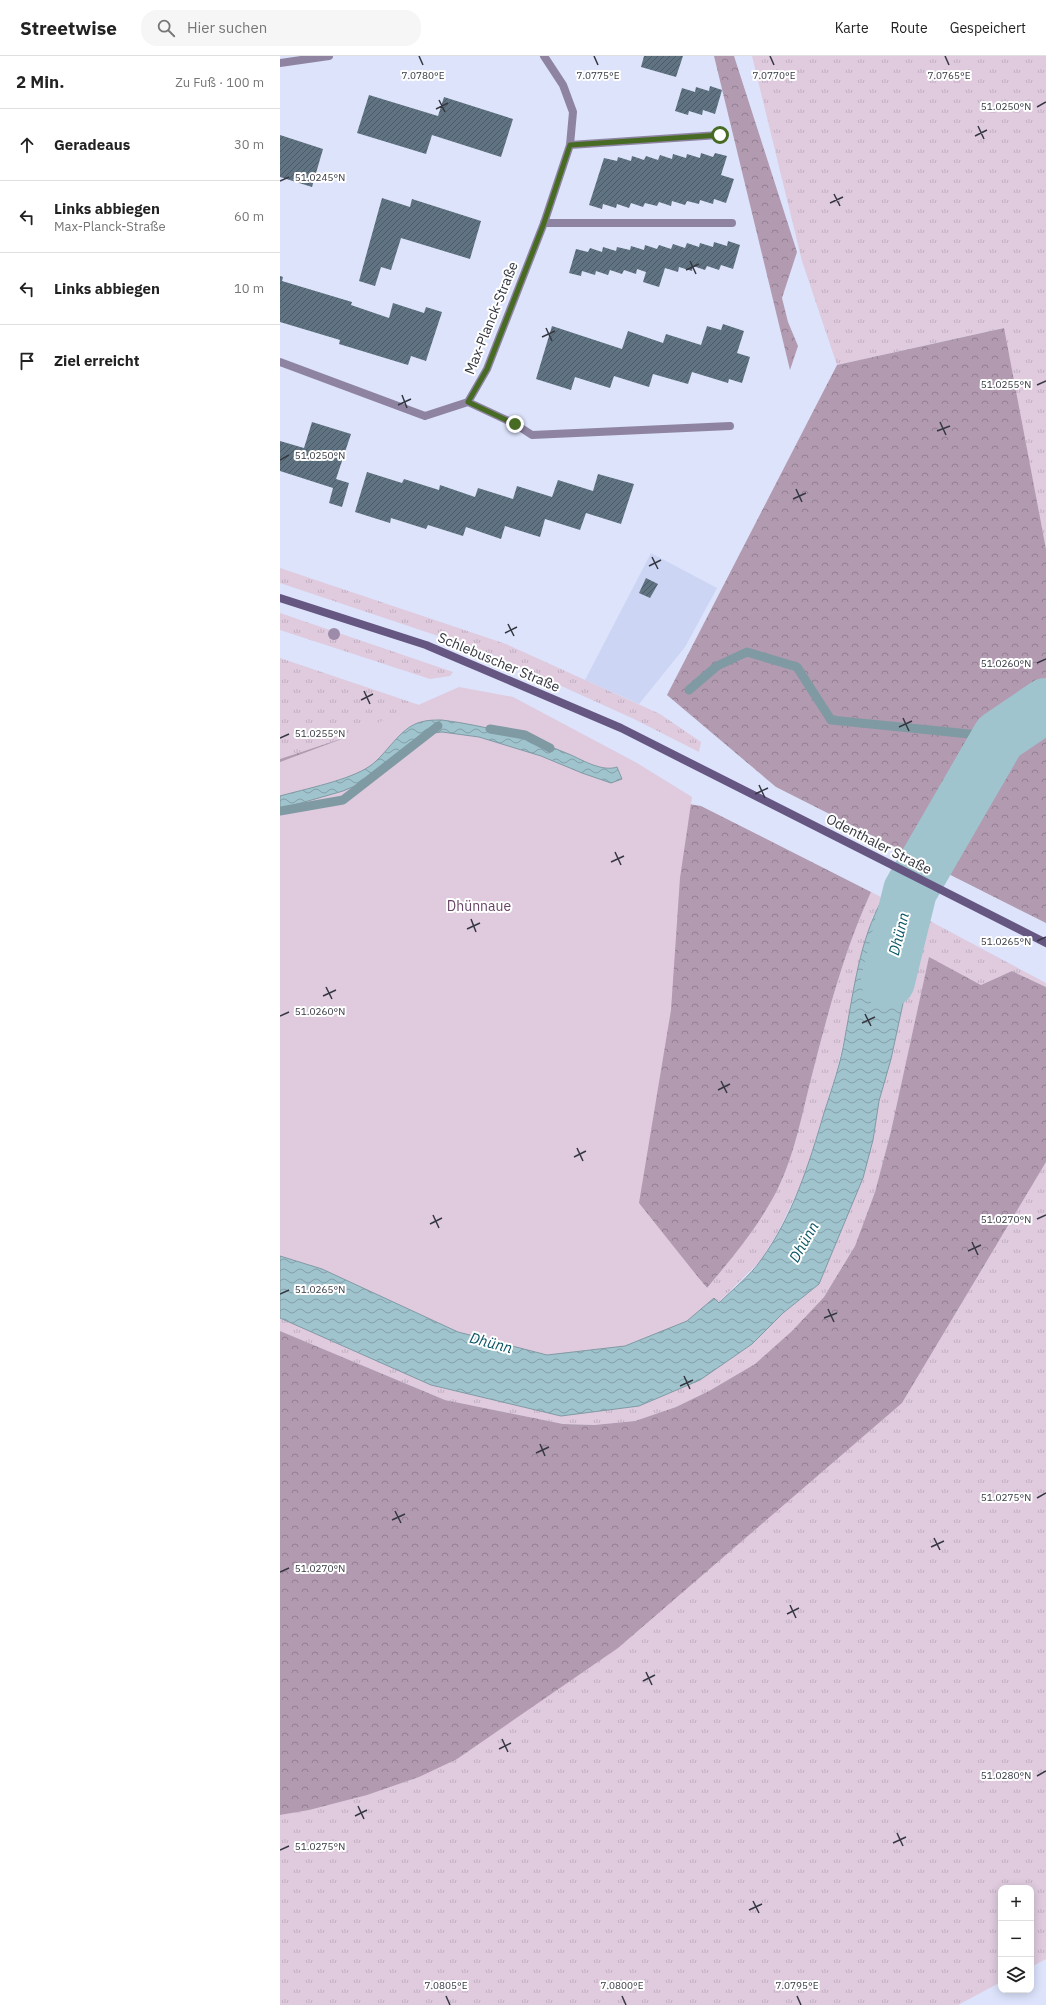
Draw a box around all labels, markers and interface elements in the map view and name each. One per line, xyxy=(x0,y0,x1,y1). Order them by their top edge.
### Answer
search box xyxy=(141,10,421,46)
text: Streetwise xyxy=(20,16,117,40)
icon: search xyxy=(155,17,177,39)
text: Hier suchen xyxy=(187,18,267,37)
text: Karte xyxy=(835,19,869,37)
text: Route xyxy=(891,19,928,37)
text: Gespeichert xyxy=(950,19,1026,37)
text: 7.0780°E xyxy=(401,69,445,82)
text: 7.0775°E xyxy=(576,69,620,82)
text: 7.0770°E xyxy=(752,69,796,82)
text: 7.0765°E xyxy=(927,69,971,82)
text: 2 Min. xyxy=(16,71,64,93)
text: Zu Fuß · 100 m xyxy=(175,74,264,91)
text: 51.0250°N xyxy=(981,100,1031,113)
route start xyxy=(711,126,729,144)
icon: ahead xyxy=(16,134,38,156)
text: Geradeaus xyxy=(54,135,130,154)
text: 30 m xyxy=(234,136,264,153)
text: 51.0245°N xyxy=(295,171,345,184)
text: Links abbiegen xyxy=(54,199,160,218)
icon: left xyxy=(16,206,38,228)
text: 60 m xyxy=(234,208,264,225)
text: Max-Planck-Straße xyxy=(54,218,166,235)
street label: Max-Planck-Straße xyxy=(460,259,522,377)
icon: left xyxy=(16,278,38,300)
text: Links abbiegen xyxy=(54,279,160,298)
text: 10 m xyxy=(234,280,264,297)
icon: arrive xyxy=(16,350,38,372)
text: Ziel erreicht xyxy=(54,351,140,370)
text: 51.0255°N xyxy=(981,378,1031,391)
route end xyxy=(506,415,524,433)
text: 51.0250°N xyxy=(295,449,345,462)
street label: Schlebuscher Straße xyxy=(435,628,563,696)
text: 51.0260°N xyxy=(981,657,1031,670)
text: 51.0255°N xyxy=(295,727,345,740)
street label: Odenthaler Straße xyxy=(823,810,935,879)
park label: Dhünnaue xyxy=(447,897,511,915)
water label: Dhünn xyxy=(884,910,913,957)
text: 51.0265°N xyxy=(981,935,1031,948)
text: 51.0260°N xyxy=(295,1005,345,1018)
text: 51.0270°N xyxy=(981,1213,1031,1226)
water label: Dhünn xyxy=(784,1218,823,1265)
text: 51.0265°N xyxy=(295,1283,345,1296)
water label: Dhünn xyxy=(468,1328,515,1357)
text: 51.0275°N xyxy=(981,1491,1031,1504)
text: 51.0270°N xyxy=(295,1562,345,1575)
text: 51.0280°N xyxy=(981,1769,1031,1782)
text: 51.0275°N xyxy=(295,1840,345,1853)
map controls xyxy=(998,1885,1034,1993)
button: + xyxy=(998,1885,1034,1921)
button: − xyxy=(998,1921,1034,1957)
button: layers xyxy=(998,1957,1034,1993)
text: 7.0805°E xyxy=(424,1979,468,1992)
text: 7.0800°E xyxy=(600,1979,644,1992)
text: 7.0795°E xyxy=(775,1979,819,1992)

